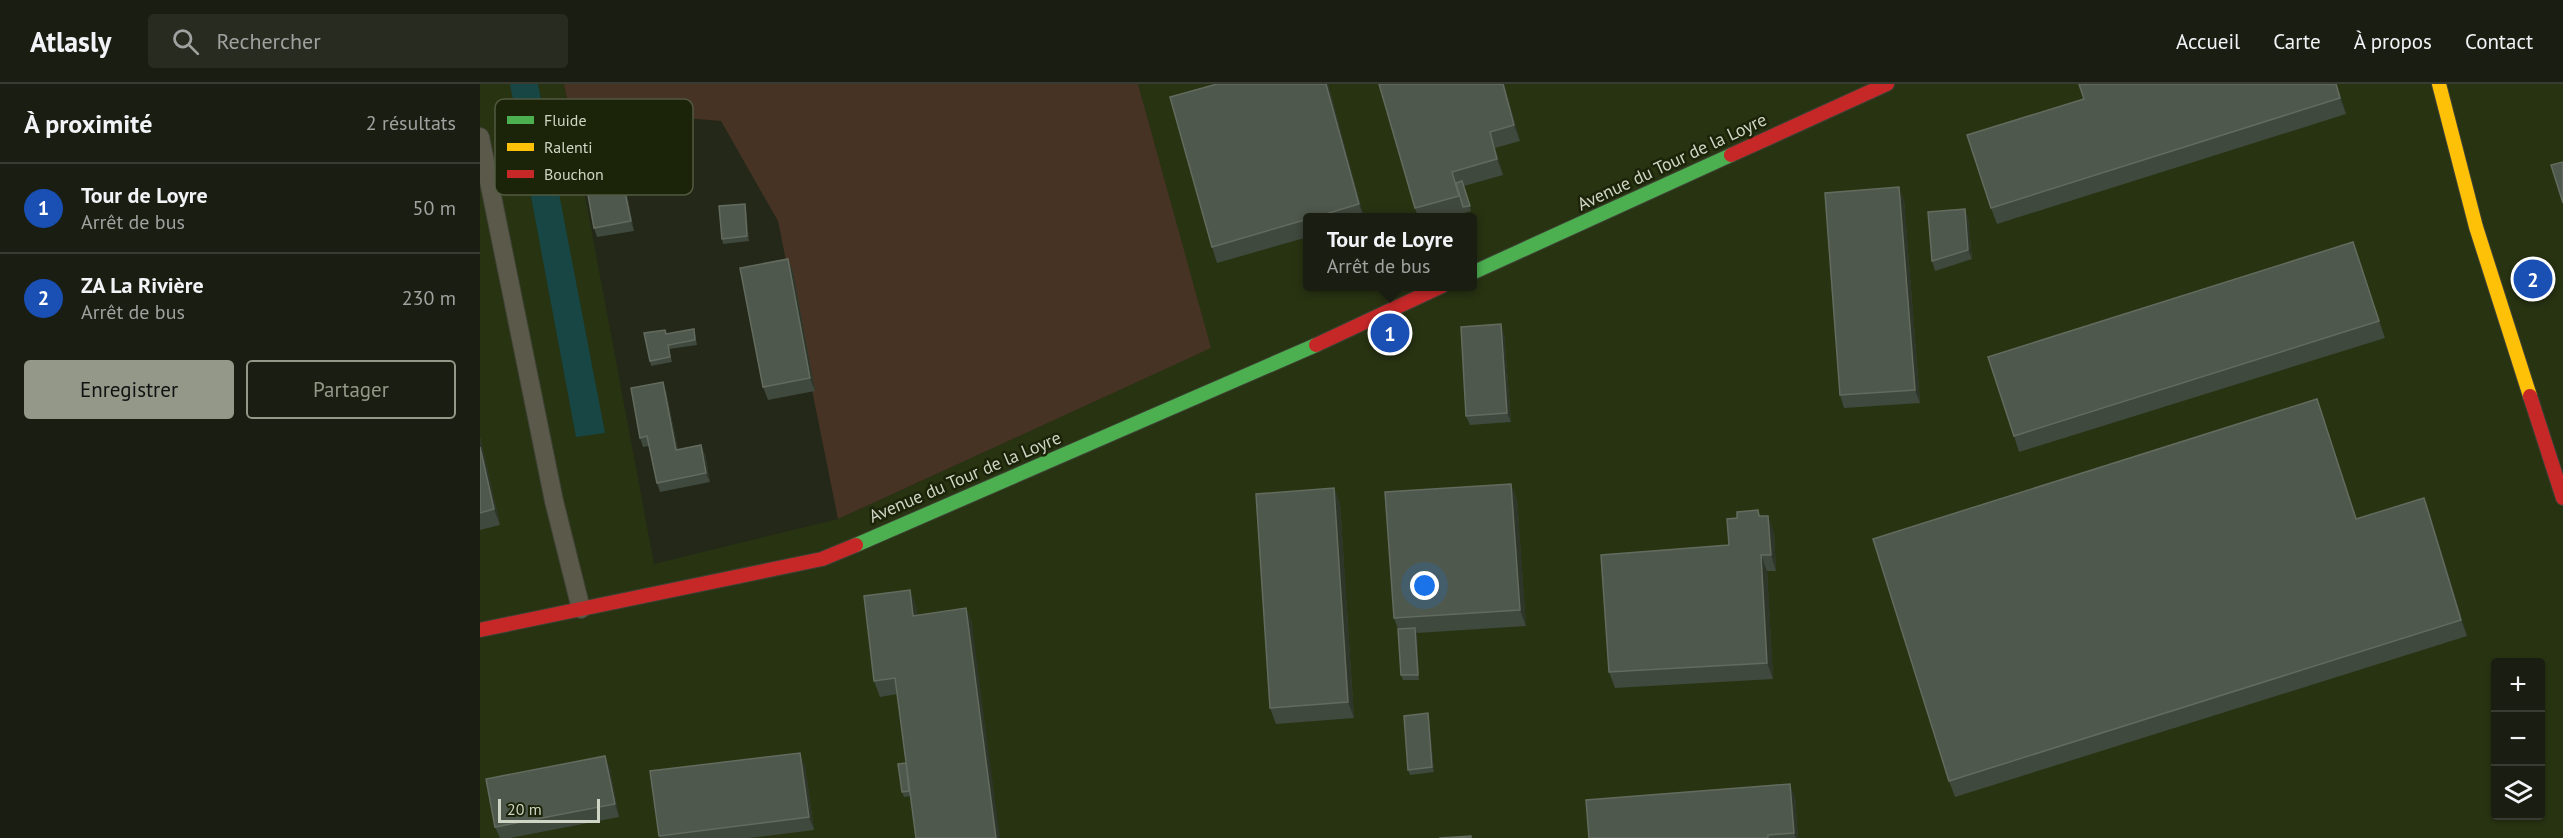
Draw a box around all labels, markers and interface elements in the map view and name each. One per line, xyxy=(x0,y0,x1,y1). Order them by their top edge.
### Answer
search box xyxy=(148,14,568,68)
text: Atlasly xyxy=(30,23,112,60)
icon: search xyxy=(169,25,202,58)
text: Rechercher xyxy=(217,27,321,55)
text: Accueil xyxy=(2176,28,2240,55)
text: Carte xyxy=(2273,28,2321,55)
text: À propos xyxy=(2354,28,2432,55)
text: Contact xyxy=(2465,28,2533,55)
legend xyxy=(495,99,693,195)
text: À proximité xyxy=(24,107,152,140)
street label: Avenue du Tour de la Loyre xyxy=(1573,107,1770,216)
text: 2 résultats xyxy=(366,110,456,136)
text: Fluide xyxy=(544,110,587,130)
text: Ralenti xyxy=(544,137,593,157)
text: Bouchon xyxy=(544,164,604,184)
text: Tour de Loyre xyxy=(81,181,208,209)
text: 1 xyxy=(38,195,49,221)
text: 50 m xyxy=(413,195,456,221)
text: Arrêt de bus xyxy=(81,209,185,235)
popup xyxy=(1303,213,1477,291)
text: Tour de Loyre xyxy=(1327,225,1453,253)
text: Arrêt de bus xyxy=(1327,253,1430,279)
pin: 2 xyxy=(2514,256,2552,302)
text: ZA La Rivière xyxy=(81,271,204,299)
text: 2 xyxy=(38,285,49,311)
text: 230 m xyxy=(402,285,456,311)
text: Arrêt de bus xyxy=(81,299,185,325)
pin: 1 xyxy=(1370,310,1410,356)
button: Enregistrer xyxy=(24,360,234,419)
button: Partager xyxy=(246,360,456,419)
street label: Avenue du Tour de la Loyre xyxy=(865,426,1064,527)
your location xyxy=(1410,571,1439,600)
map controls xyxy=(2491,658,2545,820)
button: + xyxy=(2491,658,2545,712)
button: − xyxy=(2491,712,2545,766)
button: layers xyxy=(2491,766,2545,820)
scale bar xyxy=(498,796,600,824)
text: 20 m xyxy=(507,799,542,819)

